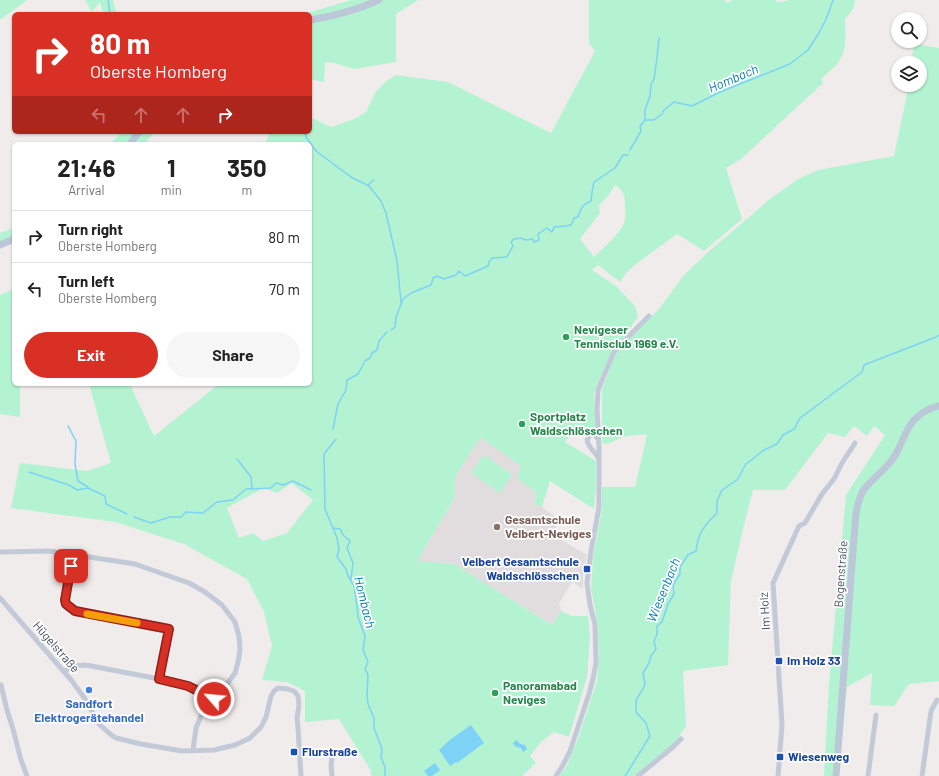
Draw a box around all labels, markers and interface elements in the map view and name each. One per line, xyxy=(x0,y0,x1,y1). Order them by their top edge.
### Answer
map controls xyxy=(891,12,927,92)
button: search xyxy=(891,12,927,48)
text: 80 m xyxy=(90,26,150,60)
icon: right xyxy=(24,28,76,80)
button: layers xyxy=(891,56,927,92)
text: Oberste Homberg xyxy=(90,60,227,82)
water label: Hombach xyxy=(706,60,761,96)
icon: left xyxy=(88,104,110,126)
icon: ahead xyxy=(130,104,152,126)
icon: ahead xyxy=(172,104,194,126)
icon: right xyxy=(214,104,236,126)
text: 21:46 xyxy=(57,153,115,182)
text: 1 xyxy=(167,153,175,182)
text: 350 xyxy=(227,153,267,182)
text: Arrival xyxy=(68,182,104,198)
text: min xyxy=(161,182,182,198)
text: m xyxy=(241,182,252,198)
text: Turn right xyxy=(58,220,123,238)
icon: right xyxy=(24,226,46,248)
text: 80 m xyxy=(268,228,300,246)
text: Oberste Homberg xyxy=(58,238,157,254)
text: Turn left xyxy=(58,272,114,290)
icon: left xyxy=(24,278,46,300)
text: 70 m xyxy=(269,280,300,298)
text: Oberste Homberg xyxy=(58,290,157,306)
place label: Nevigeser Tennisclub 1969 e.V. xyxy=(574,322,679,350)
button: Exit xyxy=(24,332,158,378)
button: Share xyxy=(166,332,300,378)
marker: Nevigeser Tennisclub 1969 e.V. xyxy=(561,332,571,342)
place label: Sportplatz Waldschlösschen xyxy=(530,409,622,437)
marker: Sportplatz Waldschlösschen xyxy=(517,419,527,429)
place label: Gesamtschule Velbert-Neviges xyxy=(505,512,591,540)
marker: Gesamtschule Velbert-Neviges xyxy=(492,522,502,532)
street label: Bogenstraße xyxy=(831,540,849,608)
pin xyxy=(54,549,88,583)
place label: Velbert Gesamtschule Waldschlösschen xyxy=(462,554,579,582)
icon: arrive xyxy=(60,555,82,577)
water label: Wiesenbach xyxy=(643,555,683,624)
marker: Velbert Gesamtschule Waldschlösschen xyxy=(582,564,592,574)
water label: Hombach xyxy=(351,575,379,630)
street label: Im Holz xyxy=(756,592,772,630)
street label: Hügelstraße xyxy=(31,618,83,675)
place label: Im Holz 33 xyxy=(787,653,841,667)
marker: Im Holz 33 xyxy=(774,656,784,666)
position arrow xyxy=(193,678,235,720)
place label: Panoramabad Neviges xyxy=(503,678,577,706)
marker: Sandfort Elektrogerätehandel xyxy=(84,685,94,695)
marker: Panoramabad Neviges xyxy=(490,688,500,698)
place label: Sandfort Elektrogerätehandel xyxy=(34,696,144,724)
place label: Flurstraße xyxy=(302,744,358,758)
marker: Flurstraße xyxy=(289,747,299,757)
place label: Wiesenweg xyxy=(788,749,849,763)
marker: Wiesenweg xyxy=(775,752,785,762)

